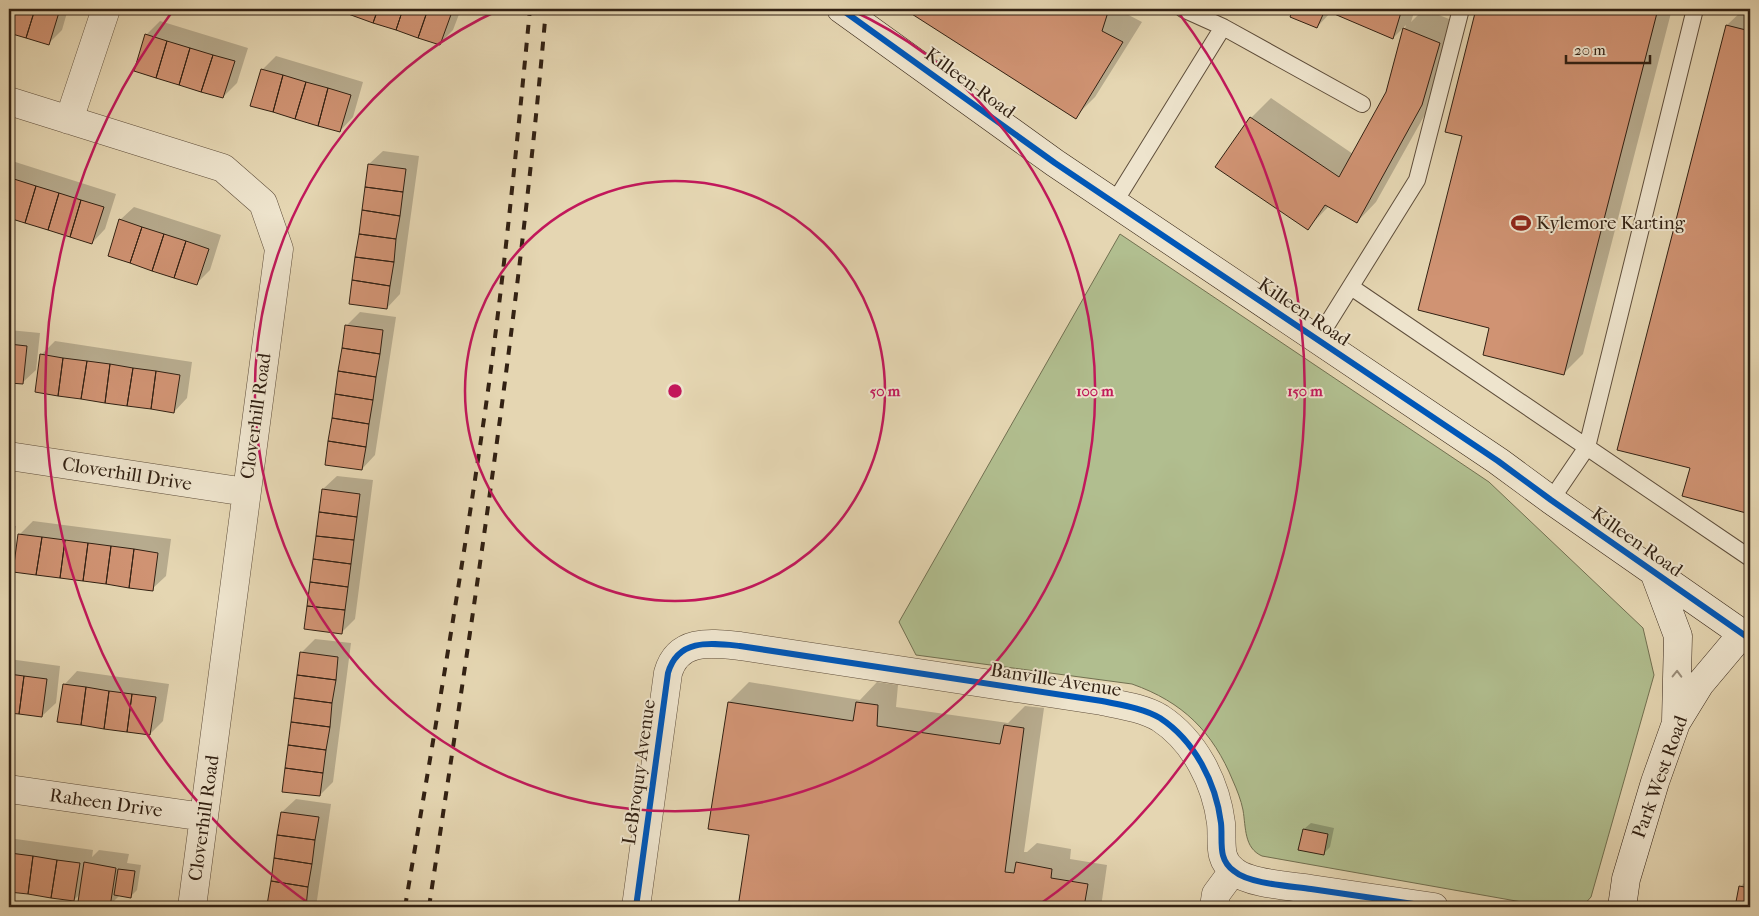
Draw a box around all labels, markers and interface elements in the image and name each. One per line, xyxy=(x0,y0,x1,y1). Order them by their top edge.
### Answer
scale bar xyxy=(1566,32,1650,64)
text: 20 m xyxy=(1574,41,1606,59)
street label: Killeen Road xyxy=(921,43,1020,123)
sports icon: Kylemore Karting xyxy=(1510,212,1532,234)
place label: Kylemore Karting xyxy=(1536,212,1686,234)
street label: Killeen Road xyxy=(1254,273,1355,351)
street label: Cloverhill Road xyxy=(236,351,276,480)
centre of rings xyxy=(666,382,684,400)
text: 50 m xyxy=(870,382,901,400)
text: 100 m xyxy=(1076,382,1114,400)
text: 150 m xyxy=(1287,382,1323,400)
street label: Cloverhill Drive xyxy=(61,453,193,495)
street label: Killeen Road xyxy=(1587,503,1687,582)
street label: Banville Avenue xyxy=(989,659,1123,701)
one-way arrow xyxy=(1672,670,1683,678)
street label: LeBroquy Avenue xyxy=(618,698,660,846)
street label: Park West Road xyxy=(1628,712,1693,841)
street label: Cloverhill Road xyxy=(184,753,224,882)
street label: Raheen Drive xyxy=(48,784,164,822)

